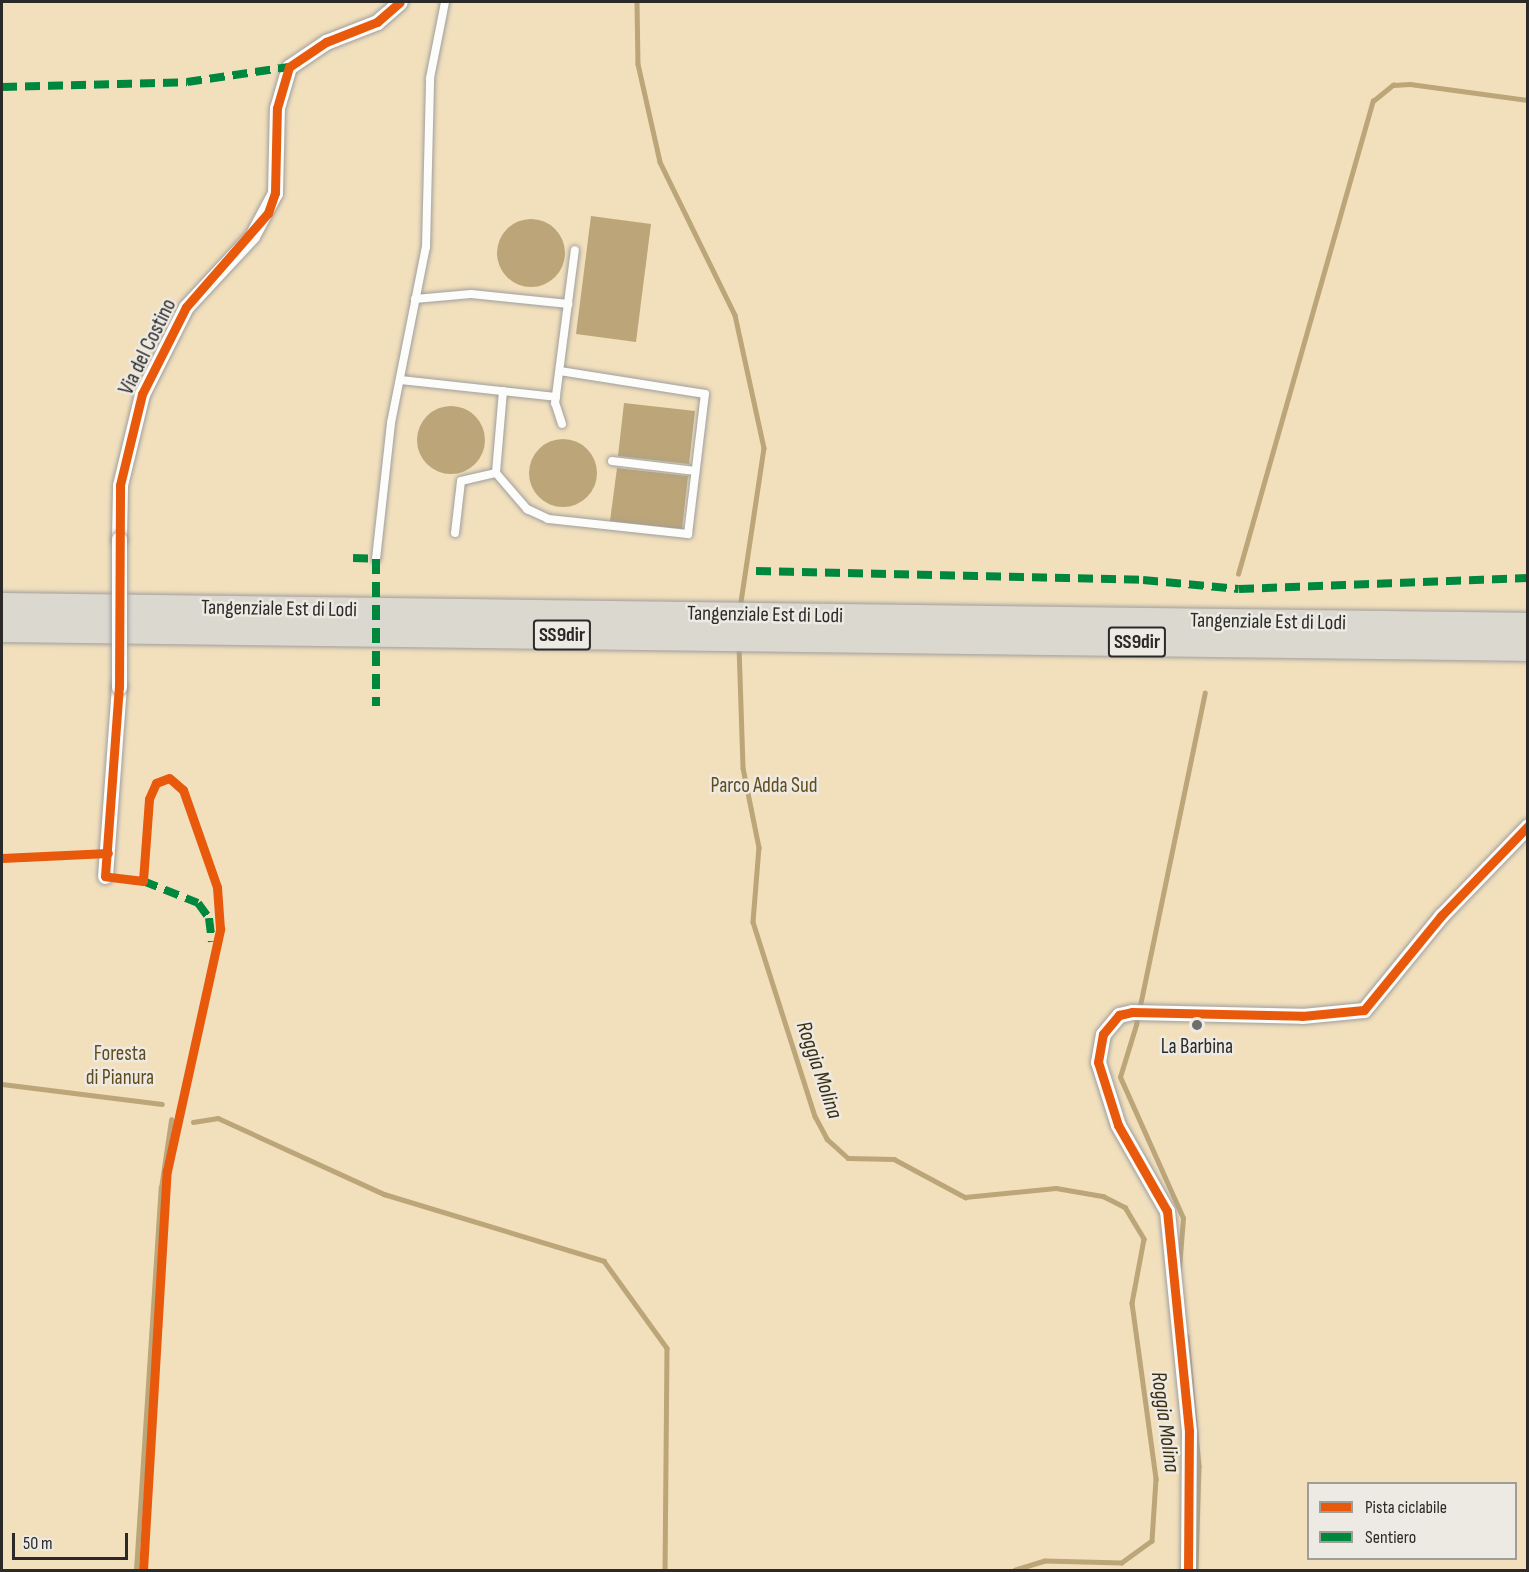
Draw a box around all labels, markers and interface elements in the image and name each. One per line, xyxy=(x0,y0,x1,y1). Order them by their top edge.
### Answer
street label: Via del Costino xyxy=(114,295,182,399)
street label: Tangenziale Est di Lodi xyxy=(201,595,357,623)
street label: Tangenziale Est di Lodi xyxy=(687,601,843,629)
street label: Tangenziale Est di Lodi xyxy=(1190,608,1346,636)
road number: SS9dir xyxy=(532,618,592,652)
road number: SS9dir xyxy=(1107,625,1167,659)
park label: Parco Adda Sud xyxy=(711,773,817,799)
water label: Roggia Molina xyxy=(790,1018,848,1122)
marker: La Barbina xyxy=(1190,1018,1204,1032)
place label: La Barbina xyxy=(1161,1034,1233,1060)
park label: Foresta di Pianura xyxy=(86,1041,154,1091)
water label: Roggia Molina xyxy=(1145,1370,1185,1474)
legend xyxy=(1307,1482,1517,1560)
text: Pista ciclabile xyxy=(1365,1497,1447,1518)
scale bar xyxy=(15,1521,130,1559)
text: Sentiero xyxy=(1365,1527,1416,1548)
text: 50 m xyxy=(23,1533,53,1554)

